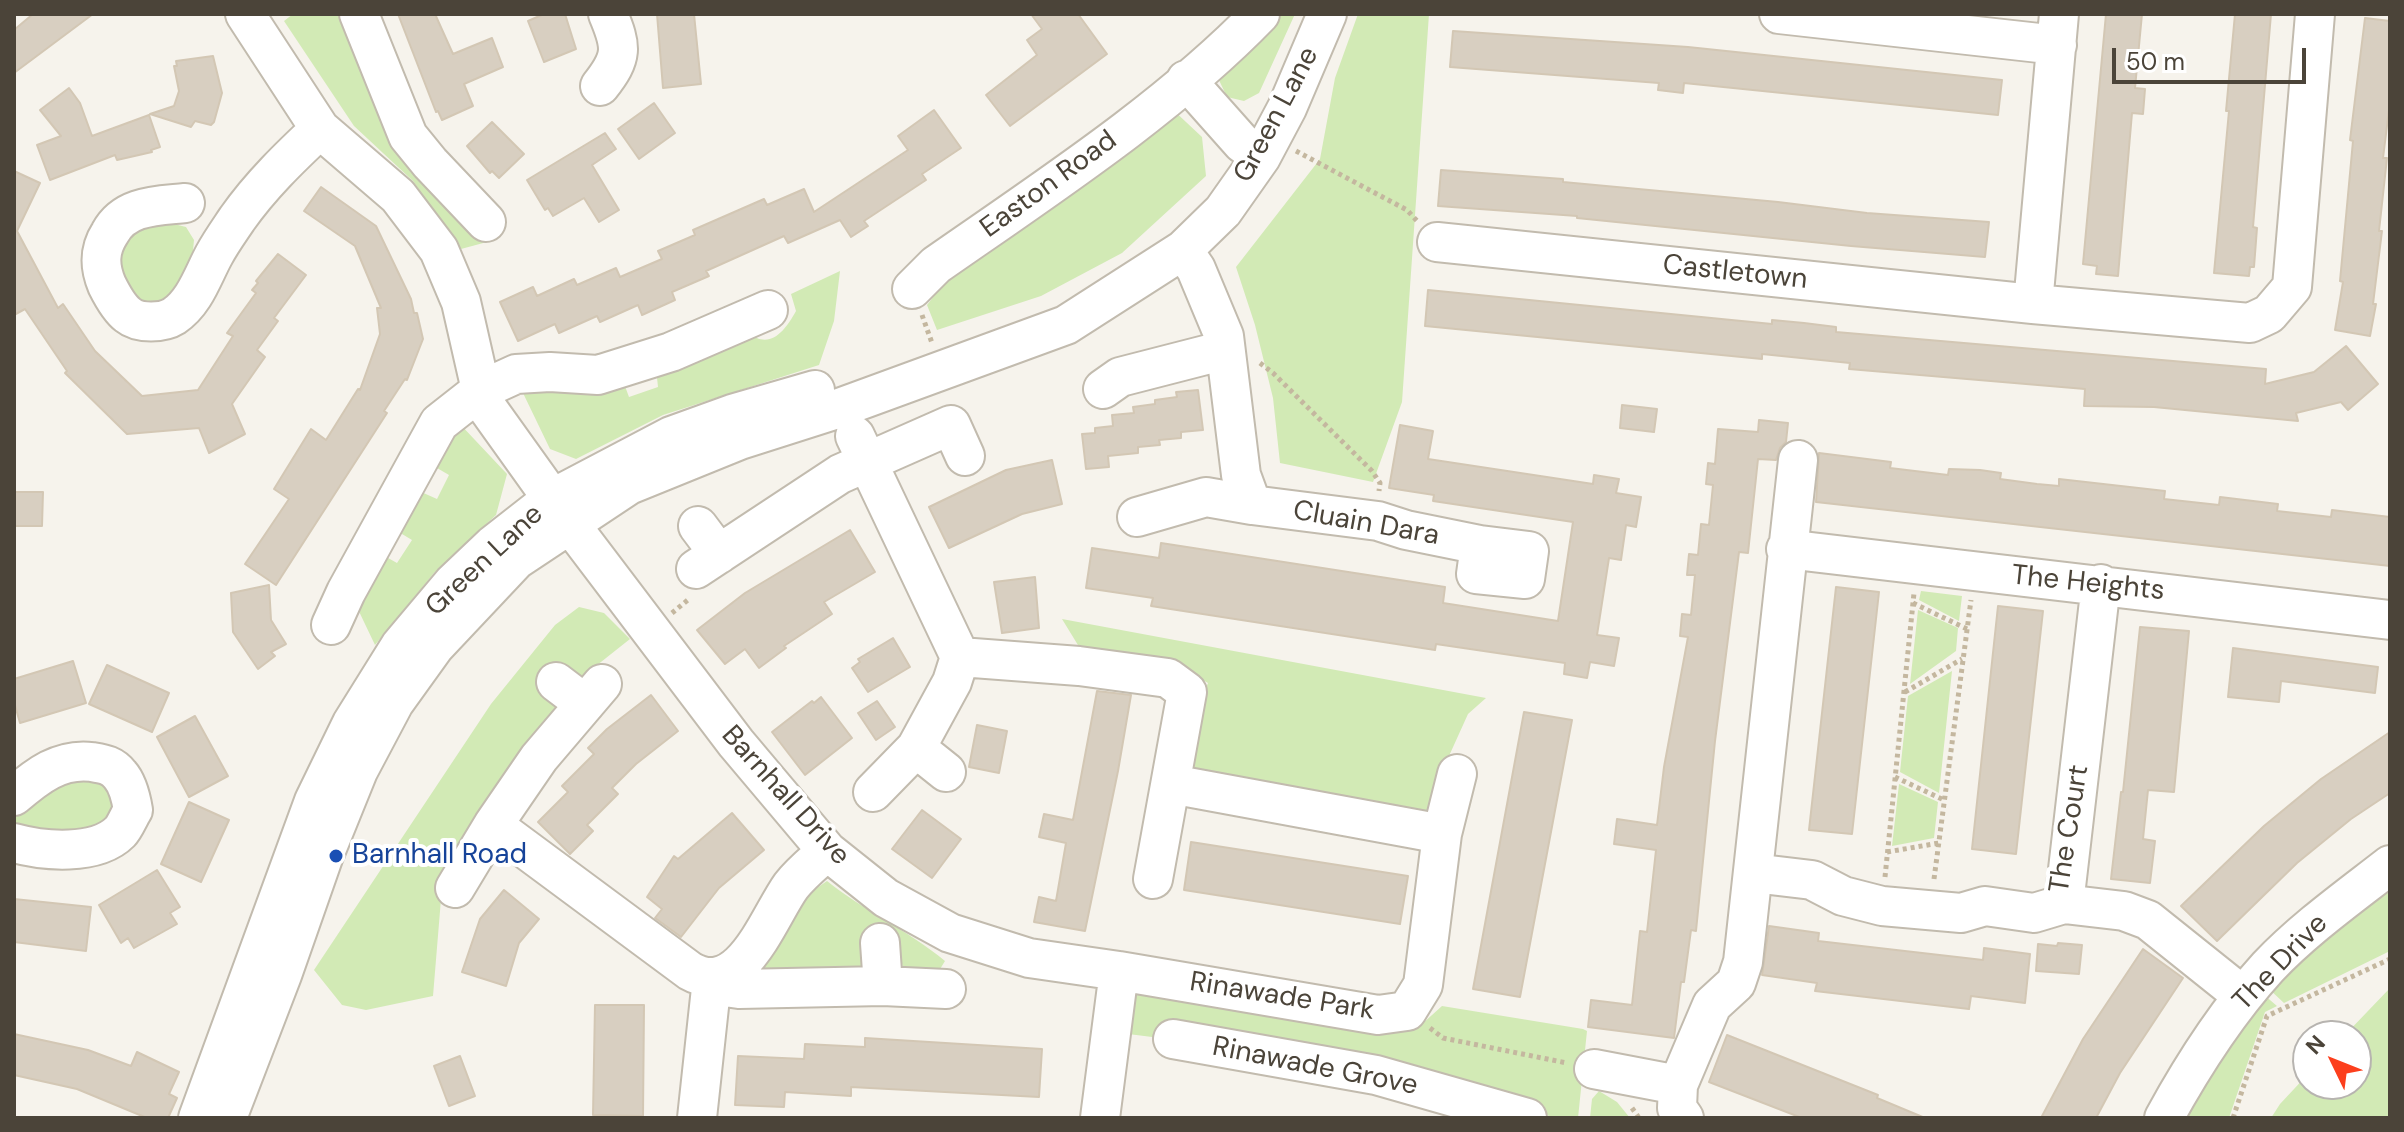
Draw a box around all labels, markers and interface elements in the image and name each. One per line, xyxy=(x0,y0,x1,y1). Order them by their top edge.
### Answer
scale bar xyxy=(2116,32,2310,82)
street label: Green Lane xyxy=(1227,42,1327,188)
text: 50 m xyxy=(2126,46,2185,77)
street label: Easton Road xyxy=(974,124,1124,246)
street label: Castletown xyxy=(1661,249,1809,297)
street label: Cluain Dara xyxy=(1290,495,1442,553)
street label: Green Lane xyxy=(419,498,551,624)
street label: The Heights xyxy=(2010,559,2166,609)
street label: Barnhall Drive xyxy=(714,719,856,873)
street label: The Court xyxy=(2043,763,2097,895)
place label: Barnhall Road xyxy=(352,839,527,873)
marker: Barnhall Road xyxy=(327,847,345,865)
street label: The Drive xyxy=(2227,908,2335,1018)
street label: Rinawade Park xyxy=(1187,966,1377,1028)
north arrow xyxy=(2292,1020,2372,1100)
text: N xyxy=(2299,1029,2332,1060)
street label: Rinawade Grove xyxy=(1210,1031,1420,1103)

